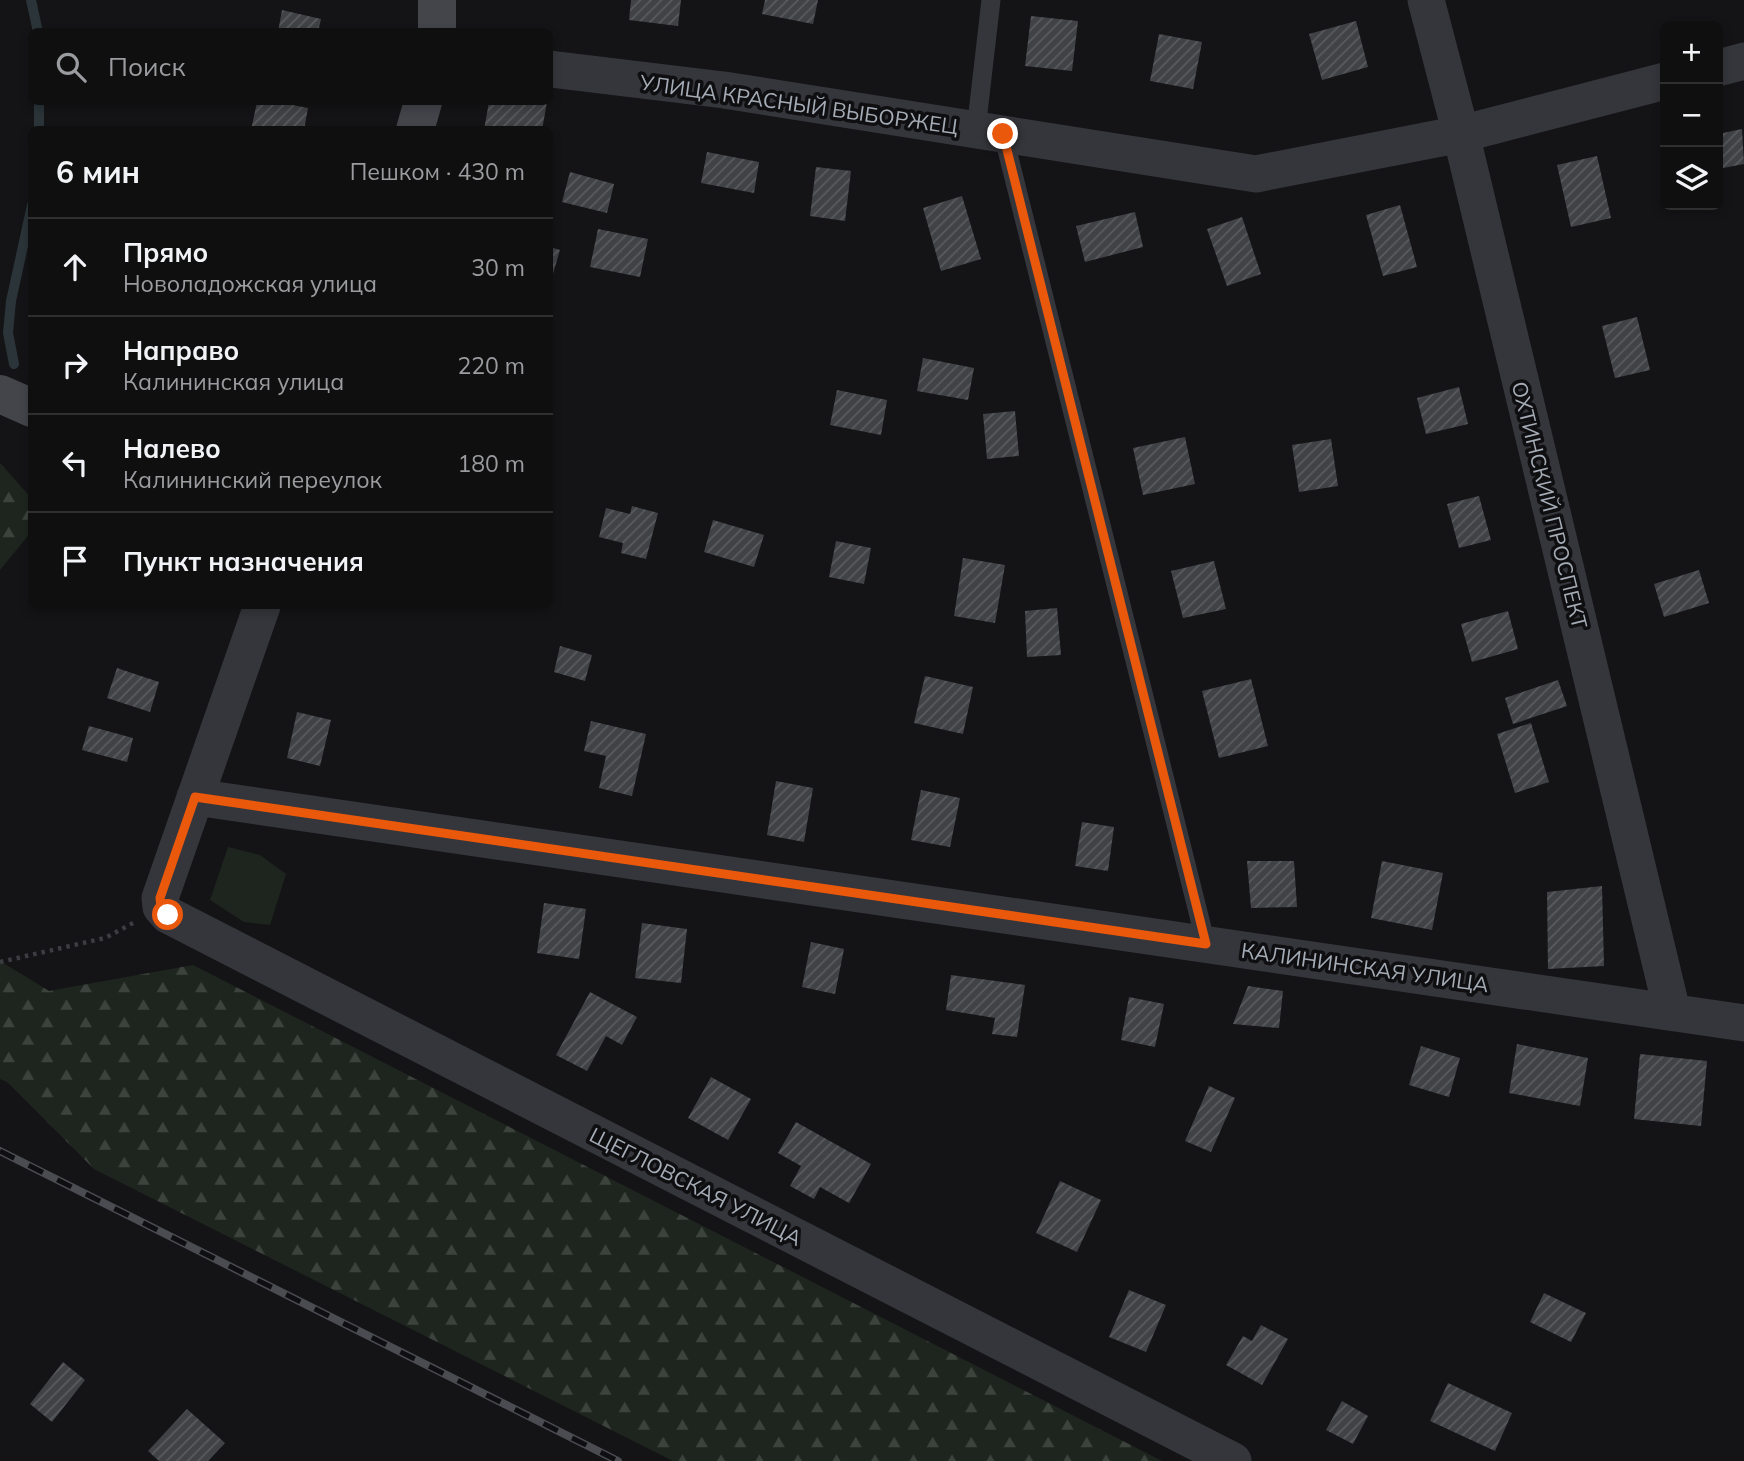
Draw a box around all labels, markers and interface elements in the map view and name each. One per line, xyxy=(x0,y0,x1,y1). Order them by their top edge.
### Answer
map controls xyxy=(1660,21,1723,210)
button: + xyxy=(1660,21,1723,84)
search box xyxy=(28,28,553,105)
icon: search xyxy=(52,48,90,86)
text: Поиск xyxy=(108,50,186,83)
street label: УЛИЦА КРАСНЫЙ ВЫБОРЖЕЦ xyxy=(637,69,960,139)
button: − xyxy=(1660,84,1723,147)
route end xyxy=(987,118,1018,149)
button: layers xyxy=(1660,147,1723,210)
text: 6 мин xyxy=(56,153,140,191)
text: Пешком · 430 m xyxy=(350,157,525,186)
text: Прямо xyxy=(123,236,208,269)
icon: ahead xyxy=(56,248,94,286)
text: 30 m xyxy=(471,253,525,282)
text: Новоладожская улица xyxy=(123,269,377,298)
text: Направо xyxy=(123,334,239,367)
icon: right xyxy=(56,346,94,384)
text: 220 m xyxy=(457,351,525,380)
text: Калининская улица xyxy=(123,367,344,396)
street label: ОХТИНСКИЙ ПРОСПЕКТ xyxy=(1507,379,1593,632)
text: Налево xyxy=(123,432,221,465)
icon: left xyxy=(56,444,94,482)
text: 180 m xyxy=(457,449,525,478)
text: Калининский переулок xyxy=(123,465,382,494)
icon: arrive xyxy=(56,542,94,580)
text: Пункт назначения xyxy=(123,545,364,578)
route start xyxy=(152,899,183,930)
street label: КАЛИНИНСКАЯ УЛИЦА xyxy=(1240,937,1491,997)
street label: ЩЕГЛОВСКАЯ УЛИЦА xyxy=(586,1121,807,1251)

